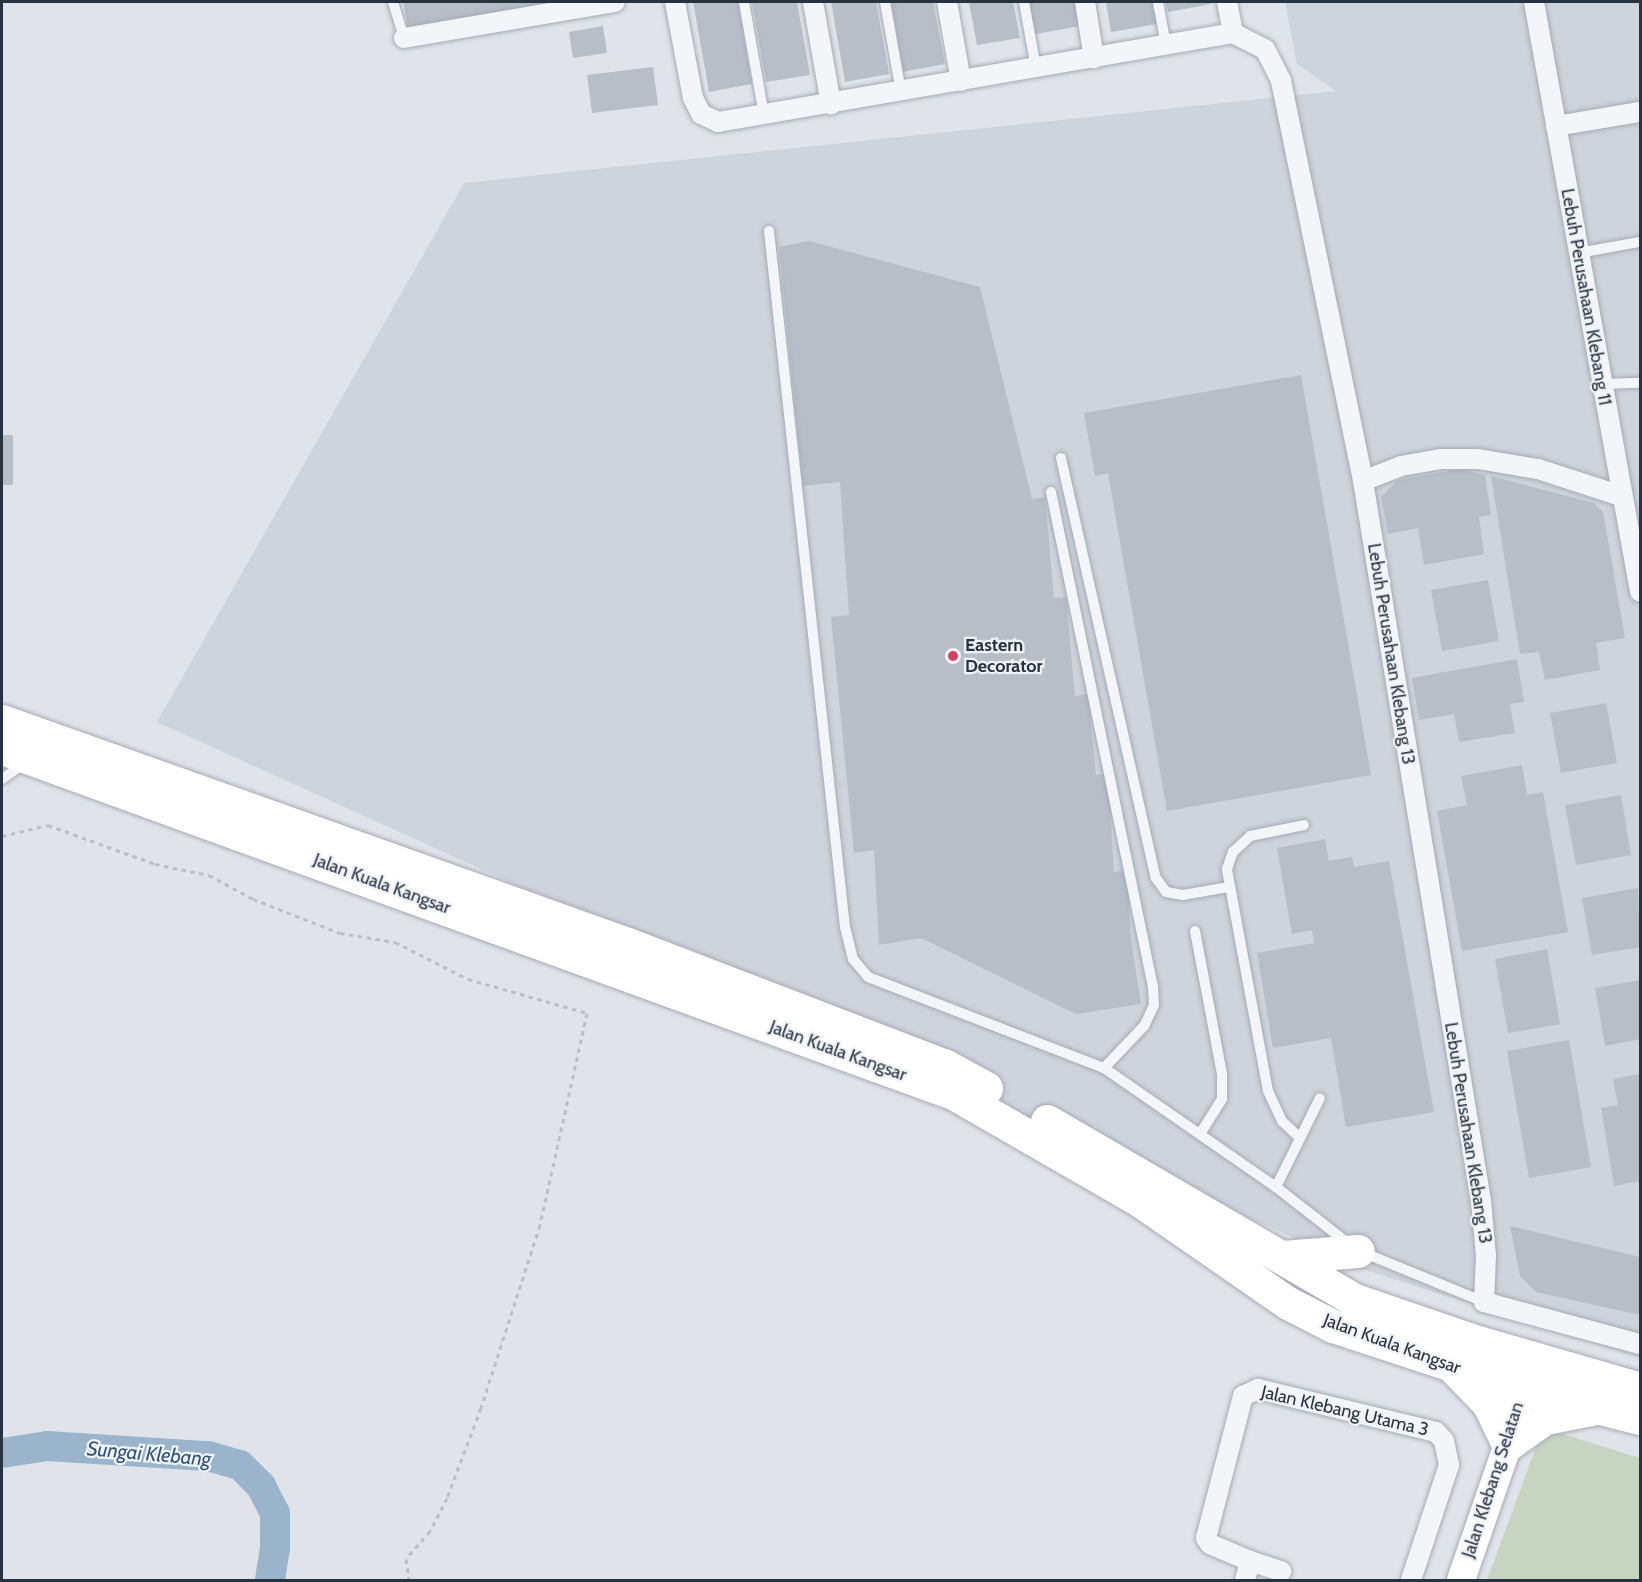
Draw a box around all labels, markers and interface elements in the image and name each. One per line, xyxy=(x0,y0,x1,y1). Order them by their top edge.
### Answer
street label: Lebuh Perusahaan Klebang 11 xyxy=(1556,187,1616,407)
street label: Lebuh Perusahaan Klebang 13 xyxy=(1363,542,1419,766)
place label: Eastern Decorator xyxy=(965,635,1043,678)
marker: Eastern Decorator xyxy=(946,649,960,663)
street label: Jalan Kuala Kangsar xyxy=(310,849,454,919)
street label: Jalan Kuala Kangsar xyxy=(766,1016,910,1086)
street label: Lebuh Perusahaan Klebang 13 xyxy=(1440,1021,1496,1245)
street label: Jalan Kuala Kangsar xyxy=(1320,1309,1464,1379)
street label: Jalan Klebang Utama 3 xyxy=(1259,1381,1431,1441)
street label: Jalan Klebang Selatan xyxy=(1458,1399,1528,1561)
water label: Sungai Klebang xyxy=(86,1437,212,1471)

